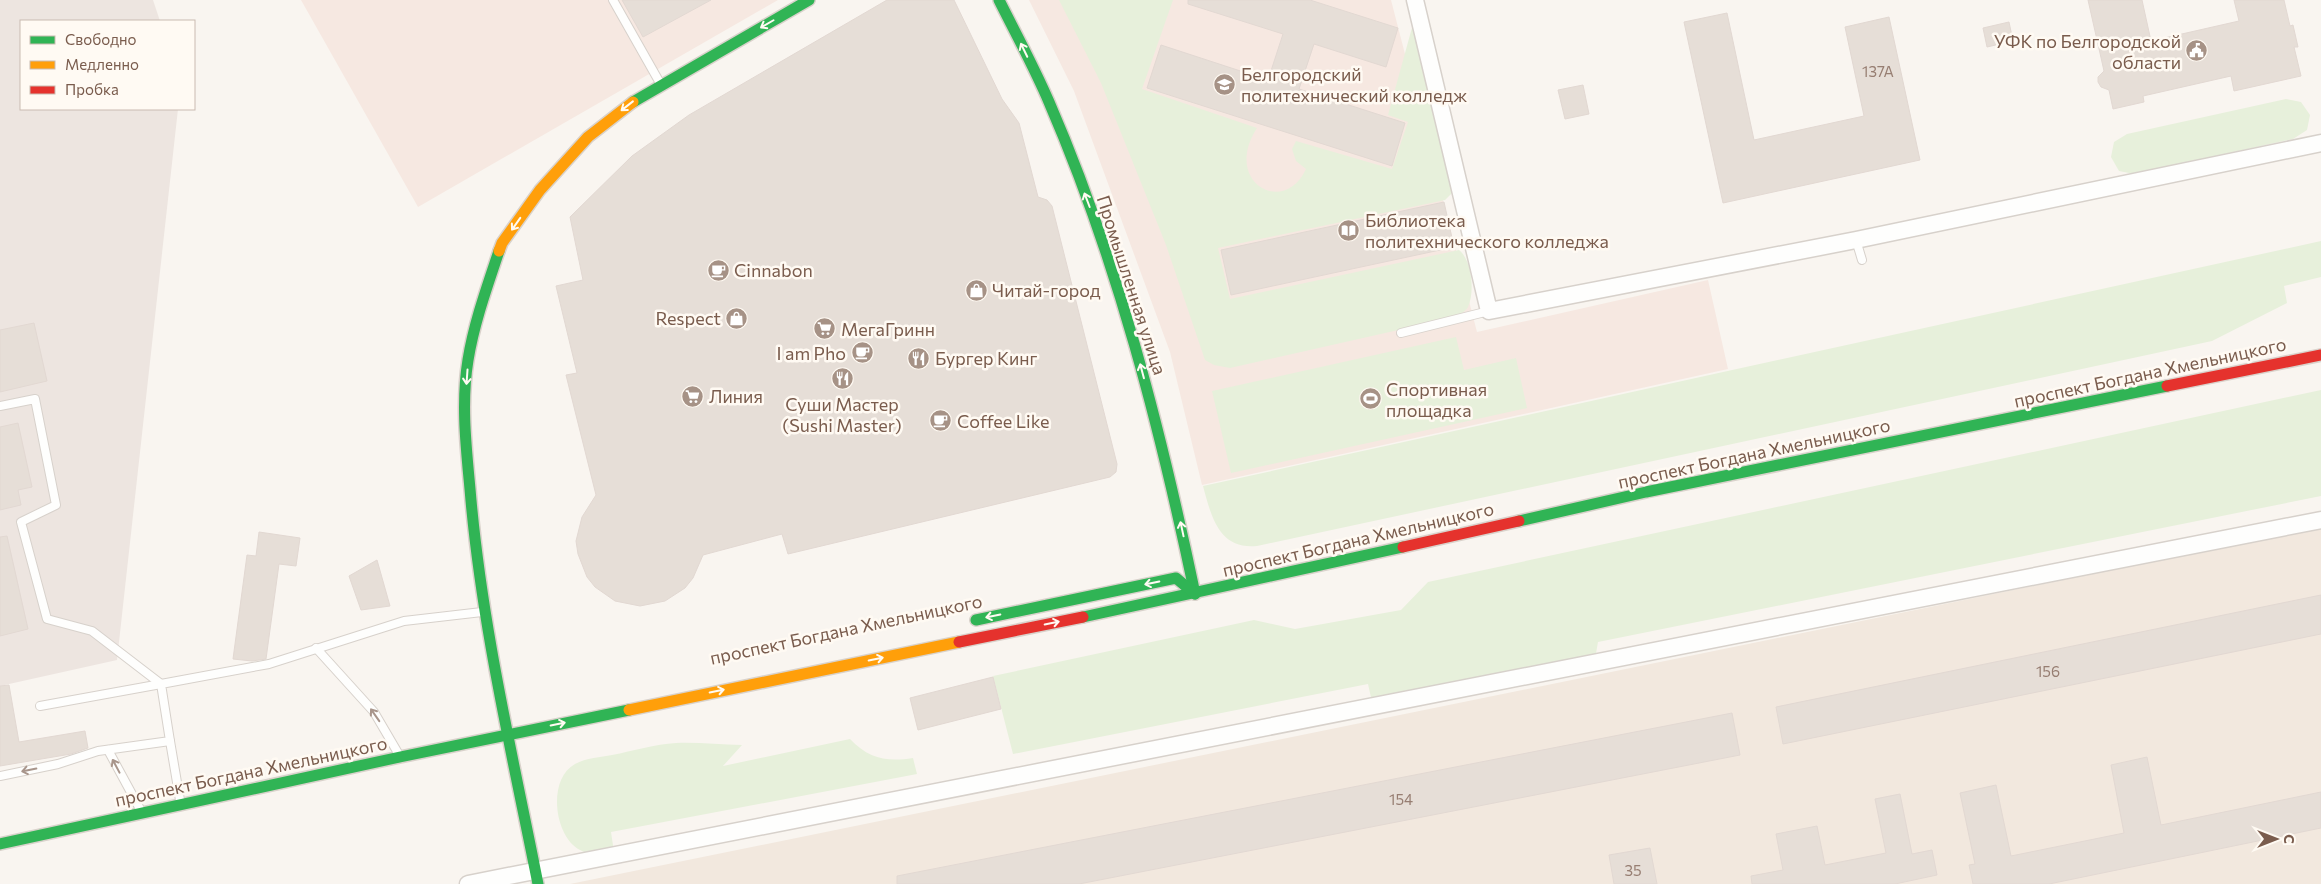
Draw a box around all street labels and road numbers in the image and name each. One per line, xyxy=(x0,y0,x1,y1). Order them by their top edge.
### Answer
street label: Промышленная улица xyxy=(1093,193,1171,377)
street label: проспект Богдана Хмельницкого xyxy=(2012,332,2288,412)
street label: проспект Богдана Хмельницкого xyxy=(1616,413,1892,493)
street label: проспект Богдана Хмельницкого xyxy=(1220,497,1496,581)
street label: проспект Богдана Хмельницкого xyxy=(708,589,984,669)
street label: проспект Богдана Хмельницкого xyxy=(113,731,389,811)

